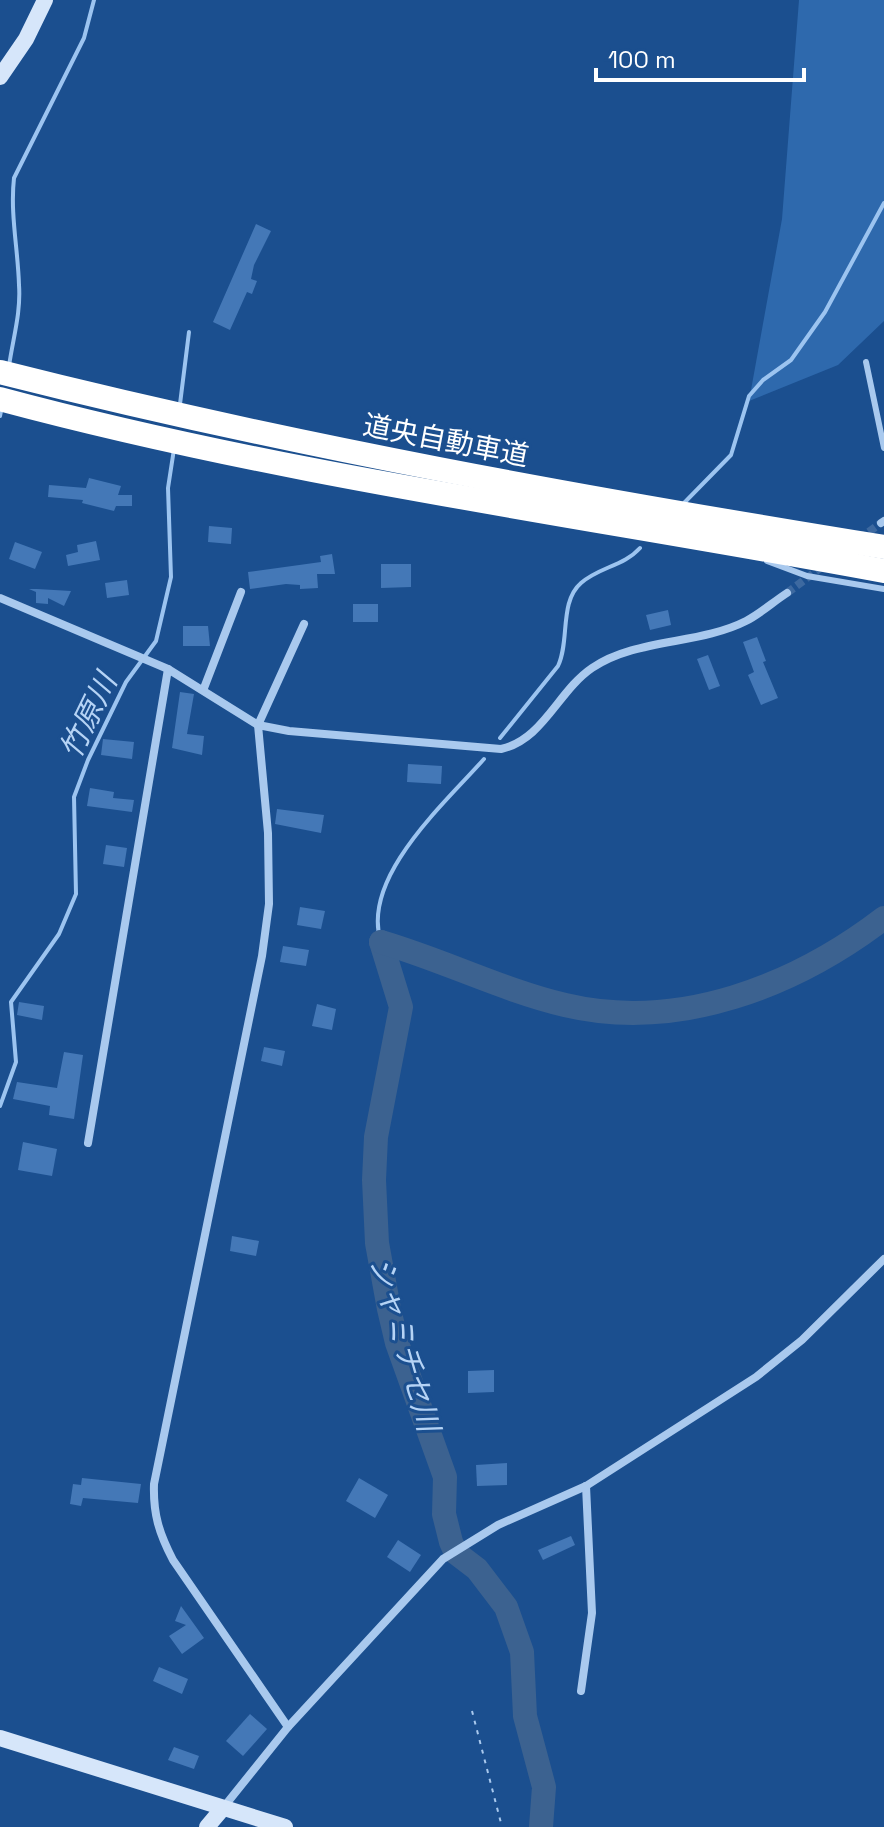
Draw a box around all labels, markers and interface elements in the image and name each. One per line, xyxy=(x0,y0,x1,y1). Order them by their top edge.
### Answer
scale bar xyxy=(596,32,804,82)
text: 100 m xyxy=(608,44,676,75)
street label: 道央自動車道 xyxy=(360,406,532,474)
water label: 竹原川 xyxy=(51,664,127,765)
water label: シャミチセ川 xyxy=(361,1252,449,1439)

